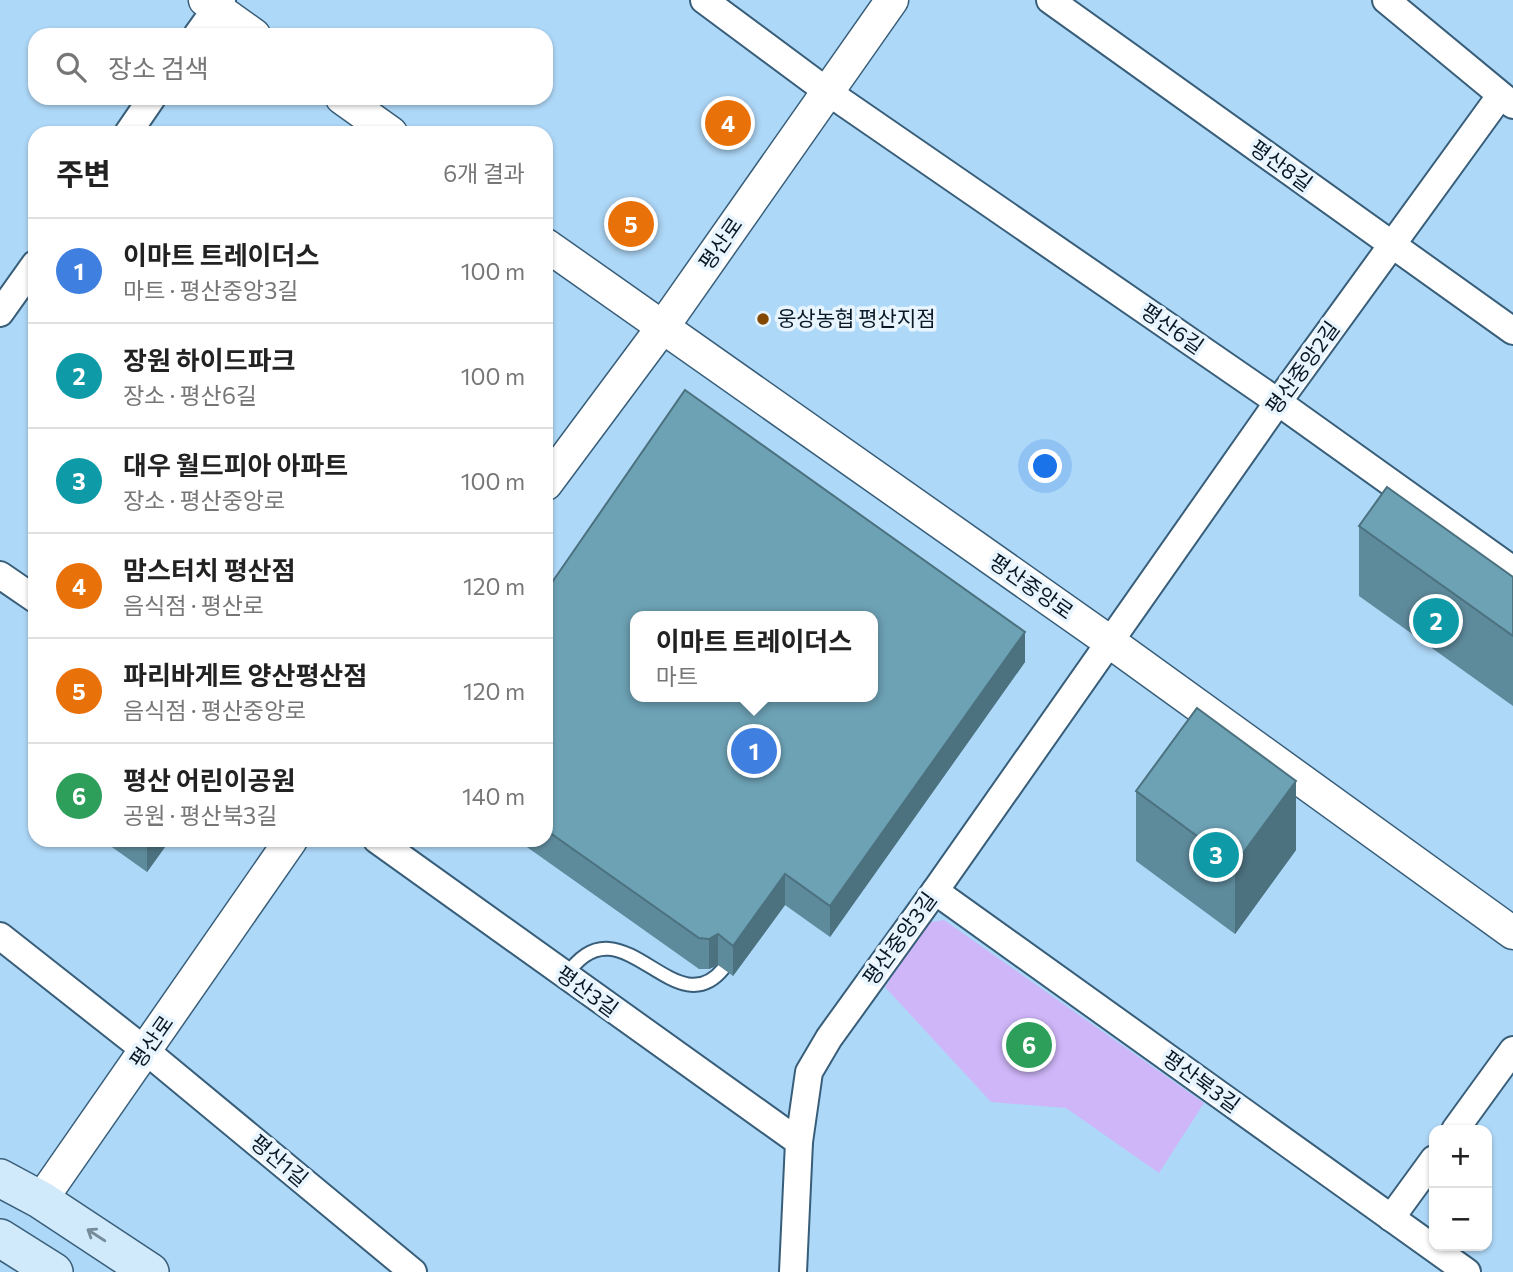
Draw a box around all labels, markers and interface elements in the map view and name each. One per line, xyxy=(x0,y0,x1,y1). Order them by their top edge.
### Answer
search box xyxy=(28,28,553,105)
icon: search xyxy=(52,48,90,86)
text: 장소 검색 xyxy=(108,52,209,83)
pin: 4 xyxy=(705,97,751,149)
street label: 평산8길 xyxy=(1246,134,1318,196)
text: 주변 xyxy=(56,154,111,191)
text: 6개 결과 xyxy=(443,159,525,187)
pin: 5 xyxy=(608,198,654,250)
street label: 평산로 xyxy=(693,212,747,274)
text: 이마트 트레이더스 xyxy=(123,239,319,270)
text: 1 xyxy=(74,257,84,285)
text: 100 m xyxy=(461,257,525,285)
text: 마트 · 평산중앙3길 xyxy=(123,276,298,304)
street label: 평산6길 xyxy=(1137,297,1209,358)
place label: 웅상농협 평산지점 xyxy=(777,305,936,330)
marker: 웅상농협 평산지점 xyxy=(755,311,771,327)
street label: 평산중앙2길 xyxy=(1260,316,1344,418)
text: 장원 하이드파크 xyxy=(123,344,295,375)
text: 2 xyxy=(72,362,86,390)
text: 100 m xyxy=(461,362,525,390)
text: 장소 · 평산6길 xyxy=(123,381,257,409)
text: 대우 월드피아 아파트 xyxy=(123,449,348,480)
your location xyxy=(1028,449,1062,483)
text: 3 xyxy=(72,467,86,495)
text: 100 m xyxy=(461,467,525,495)
text: 장소 · 평산중앙로 xyxy=(123,486,285,514)
street label: 평산중앙로 xyxy=(985,548,1079,624)
text: 맘스터치 평산점 xyxy=(123,554,295,585)
text: 4 xyxy=(72,572,86,600)
text: 120 m xyxy=(463,572,525,600)
text: 음식점 · 평산로 xyxy=(123,591,264,619)
pin: 2 xyxy=(1413,595,1459,647)
popup xyxy=(630,611,878,702)
text: 이마트 트레이더스 xyxy=(656,625,852,656)
text: 파리바게트 양산평산점 xyxy=(123,659,367,690)
text: 마트 xyxy=(656,662,698,690)
text: 5 xyxy=(72,677,86,705)
text: 120 m xyxy=(463,677,525,705)
text: 음식점 · 평산중앙로 xyxy=(123,696,307,724)
pin: 1 xyxy=(731,725,777,777)
text: 평산 어린이공원 xyxy=(123,764,295,795)
text: 6 xyxy=(72,782,86,810)
text: 140 m xyxy=(462,782,525,810)
text: 공원 · 평산북3길 xyxy=(123,801,277,829)
pin: 3 xyxy=(1193,829,1239,881)
street label: 평산중앙3길 xyxy=(857,887,941,989)
street label: 평산3길 xyxy=(552,960,624,1021)
street label: 평산로 xyxy=(124,1010,178,1072)
pin: 6 xyxy=(1006,1019,1052,1071)
street label: 평산북3길 xyxy=(1158,1044,1245,1117)
map controls xyxy=(1429,1125,1492,1251)
button: + xyxy=(1429,1125,1492,1188)
street label: 평산1길 xyxy=(246,1129,314,1191)
button: − xyxy=(1429,1188,1492,1251)
one-way arrow xyxy=(87,1228,106,1243)

